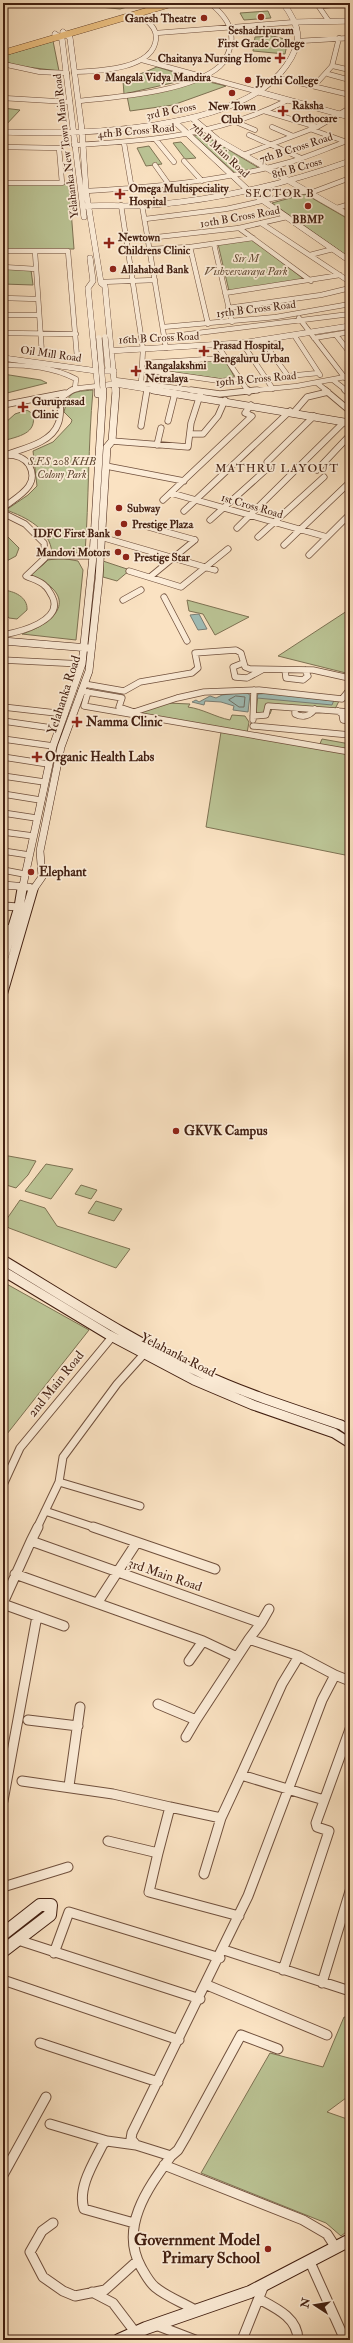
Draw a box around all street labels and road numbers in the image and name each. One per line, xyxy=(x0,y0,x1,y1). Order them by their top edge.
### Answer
street label: Yelahanka New Town Main Road xyxy=(51,72,81,219)
street label: 3rd B Cross xyxy=(145,100,197,122)
street label: 7th B Main Road xyxy=(188,120,252,181)
street label: 4th B Cross Road xyxy=(97,121,176,141)
street label: 7th B Cross Road xyxy=(258,130,335,166)
street label: 8th B Cross xyxy=(271,155,324,181)
street label: 10th B Cross Road xyxy=(199,203,281,230)
street label: 15th B Cross Road xyxy=(215,298,297,320)
street label: 16th B Cross Road xyxy=(118,329,200,347)
street label: Oil Mill Road xyxy=(20,343,83,365)
street label: 19th B Cross Road xyxy=(215,369,297,389)
street label: 1st Cross Road xyxy=(220,491,285,521)
street label: Yelahanka Road xyxy=(44,653,84,736)
street label: Yelahanka Road xyxy=(138,1329,219,1381)
street label: 2nd Main Road xyxy=(25,1347,88,1420)
street label: 3rd Main Road xyxy=(126,1555,204,1595)

